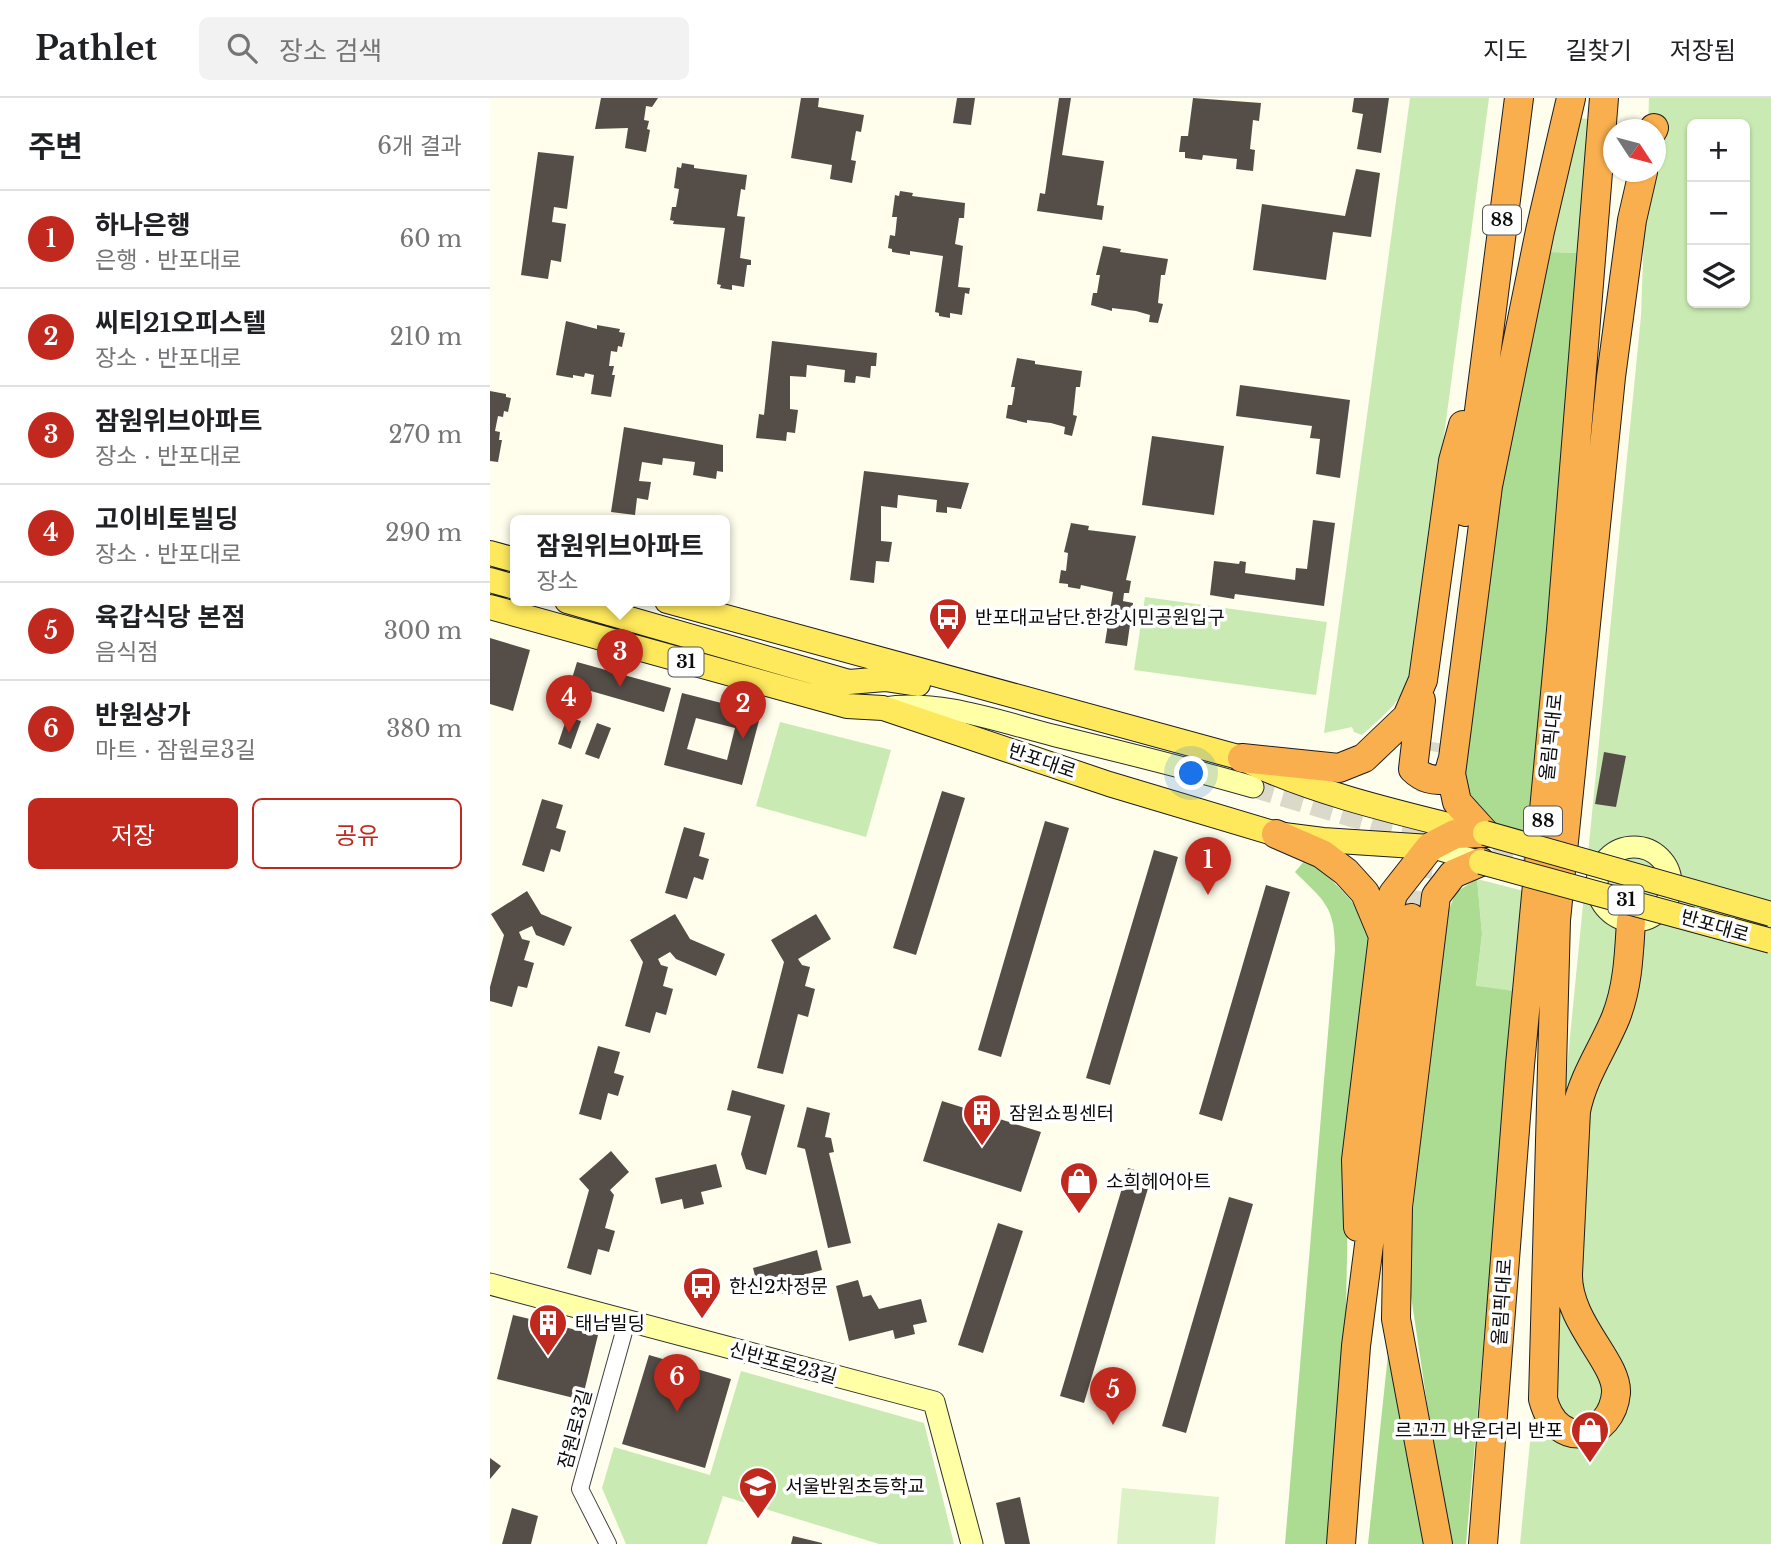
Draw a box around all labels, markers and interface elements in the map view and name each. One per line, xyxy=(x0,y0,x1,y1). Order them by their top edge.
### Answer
search box xyxy=(199,17,689,80)
text: Pathlet xyxy=(35,28,157,69)
icon: search xyxy=(223,29,261,67)
text: 장소 검색 xyxy=(279,35,382,67)
text: 지도 xyxy=(1483,36,1528,65)
text: 길찾기 xyxy=(1566,36,1632,65)
text: 저장됨 xyxy=(1670,36,1736,65)
north arrow xyxy=(1603,119,1666,182)
map controls xyxy=(1687,119,1750,308)
button: + xyxy=(1687,119,1750,182)
text: 주변 xyxy=(28,128,83,165)
text: 6개 결과 xyxy=(377,132,462,160)
button: − xyxy=(1687,182,1750,245)
road number: 88 xyxy=(1483,205,1521,234)
text: 하나은행 xyxy=(95,209,191,241)
text: 1 xyxy=(46,225,56,253)
text: 60 m xyxy=(400,225,462,253)
button: layers xyxy=(1687,245,1750,308)
text: 은행 · 반포대로 xyxy=(95,246,242,274)
text: 씨티21오피스텔 xyxy=(95,307,267,339)
text: 2 xyxy=(44,323,58,351)
text: 210 m xyxy=(390,323,462,351)
text: 장소 · 반포대로 xyxy=(95,344,242,372)
text: 잠원위브아파트 xyxy=(95,405,262,437)
text: 3 xyxy=(44,421,58,449)
text: 270 m xyxy=(389,421,462,449)
text: 장소 · 반포대로 xyxy=(95,442,242,470)
text: 고이비토빌딩 xyxy=(95,503,239,535)
popup xyxy=(510,515,730,606)
text: 4 xyxy=(43,519,59,547)
text: 290 m xyxy=(385,519,462,547)
text: 잠원위브아파트 xyxy=(536,530,704,562)
text: 장소 · 반포대로 xyxy=(95,540,242,568)
text: 장소 xyxy=(536,567,579,595)
bus stop icon: 반포대교남단.한강시민공원입구 xyxy=(927,596,969,651)
text: 육갑식당 본점 xyxy=(95,601,245,633)
place label: 반포대교남단.한강시민공원입구 xyxy=(975,606,1225,629)
text: 5 xyxy=(44,617,58,645)
text: 300 m xyxy=(384,617,462,645)
pin: 3 xyxy=(597,629,643,687)
text: 음식점 xyxy=(95,638,158,666)
road number: 31 xyxy=(668,648,704,676)
pin: 4 xyxy=(546,675,592,733)
pin: 2 xyxy=(720,681,766,739)
street label: 올림픽대로 xyxy=(1535,692,1567,782)
text: 반원상가 xyxy=(95,699,191,731)
text: 6 xyxy=(43,715,59,743)
text: 380 m xyxy=(386,715,462,743)
text: 마트 · 잠원로3길 xyxy=(95,736,256,764)
street label: 반포대로 xyxy=(1005,739,1079,783)
your location xyxy=(1174,756,1208,790)
button: 저장 xyxy=(28,798,238,869)
button: 공유 xyxy=(252,798,462,869)
road number: 88 xyxy=(1524,806,1562,836)
pin: 1 xyxy=(1185,837,1231,895)
road number: 31 xyxy=(1608,886,1644,914)
street label: 반포대로 xyxy=(1678,905,1752,947)
building icon: 잠원쇼핑센터 xyxy=(961,1092,1003,1147)
place label: 잠원쇼핑센터 xyxy=(1009,1102,1114,1125)
shop icon: 소희헤어아트 xyxy=(1058,1160,1100,1215)
place label: 소희헤어아트 xyxy=(1106,1170,1211,1193)
street label: 올림픽대로 xyxy=(1487,1258,1517,1346)
bus stop icon: 한신2차정문 xyxy=(681,1265,723,1320)
place label: 한신2차정문 xyxy=(729,1275,828,1298)
building icon: 태남빌딩 xyxy=(527,1302,569,1357)
place label: 태남빌딩 xyxy=(575,1312,645,1335)
street label: 신반포로23길 xyxy=(727,1338,839,1388)
pin: 6 xyxy=(654,1354,700,1412)
pin: 5 xyxy=(1090,1367,1136,1425)
street label: 잠원로3길 xyxy=(553,1387,597,1471)
shop icon: 르꼬끄 바운더리 반포 xyxy=(1569,1409,1611,1464)
place label: 르꼬끄 바운더리 반포 xyxy=(1395,1419,1563,1442)
school or university icon: 서울반원초등학교 xyxy=(737,1465,779,1520)
place label: 서울반원초등학교 xyxy=(785,1475,925,1498)

